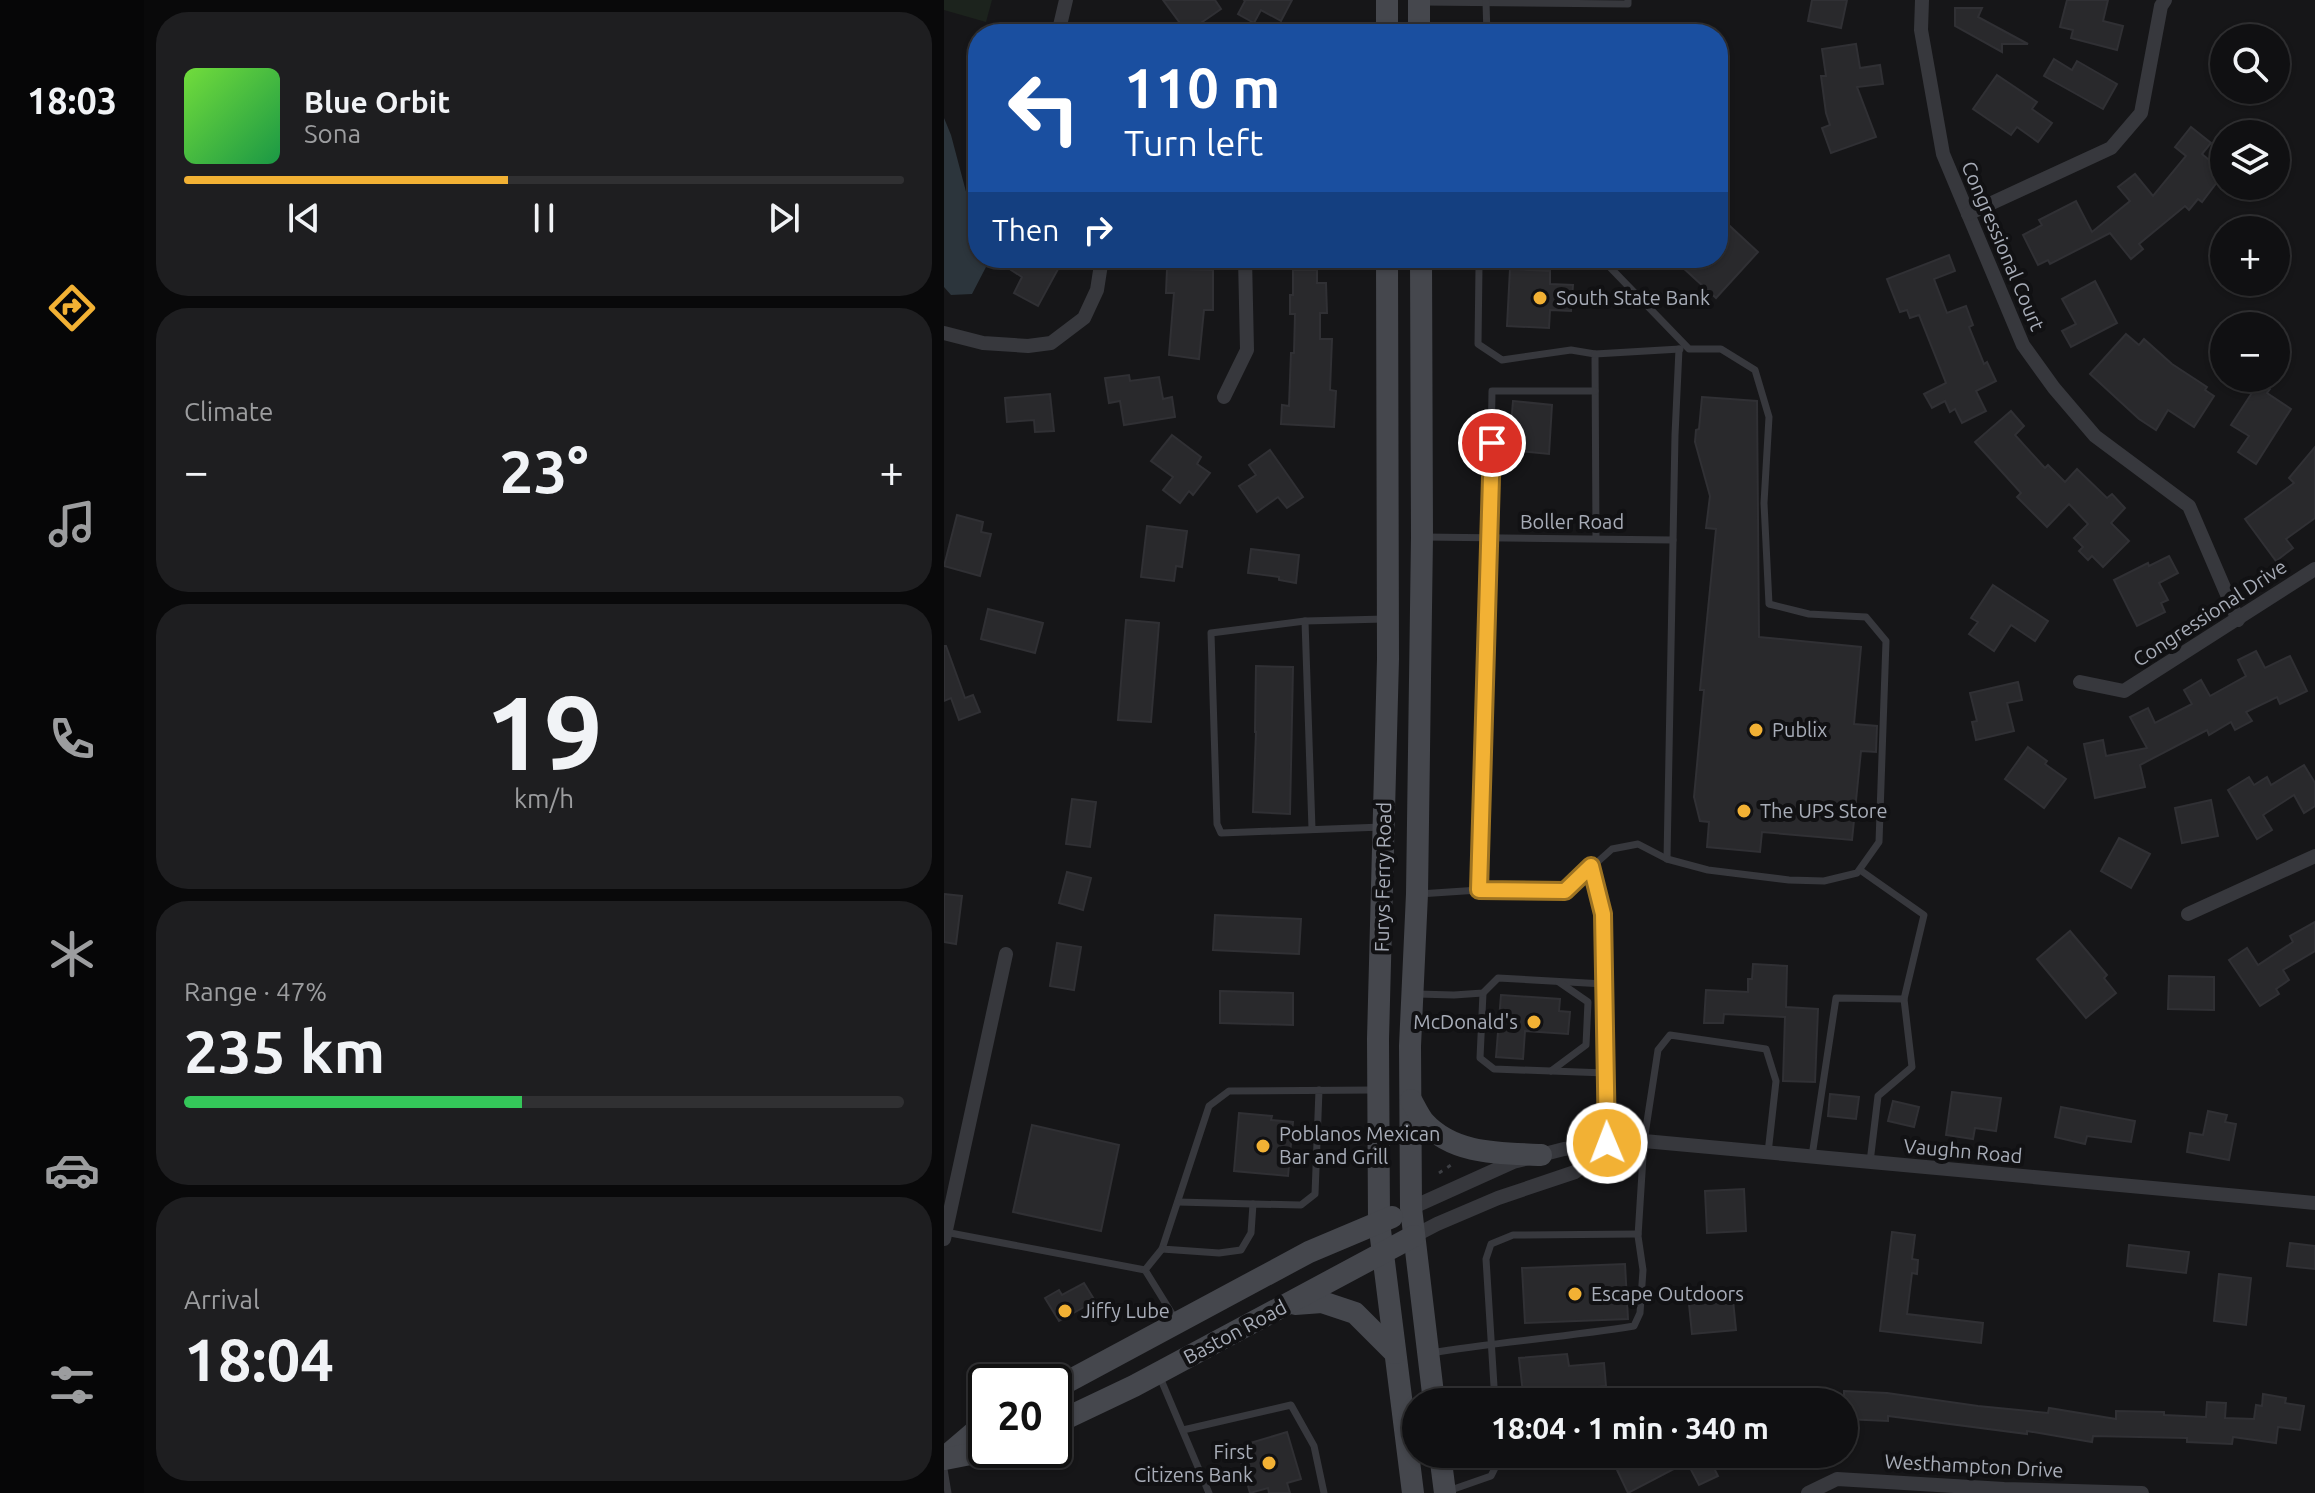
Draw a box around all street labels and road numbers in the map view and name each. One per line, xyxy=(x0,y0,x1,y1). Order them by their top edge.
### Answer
street label: Congressional Court xyxy=(1957,158,2050,334)
street label: Boller Road xyxy=(1520,510,1624,533)
street label: Congressional Drive xyxy=(2129,554,2291,671)
street label: Furys Ferry Road xyxy=(1370,802,1395,952)
street label: Vaughn Road xyxy=(1903,1134,2023,1167)
street label: Baston Road xyxy=(1179,1295,1290,1368)
street label: Westhampton Drive xyxy=(1884,1449,2064,1482)

